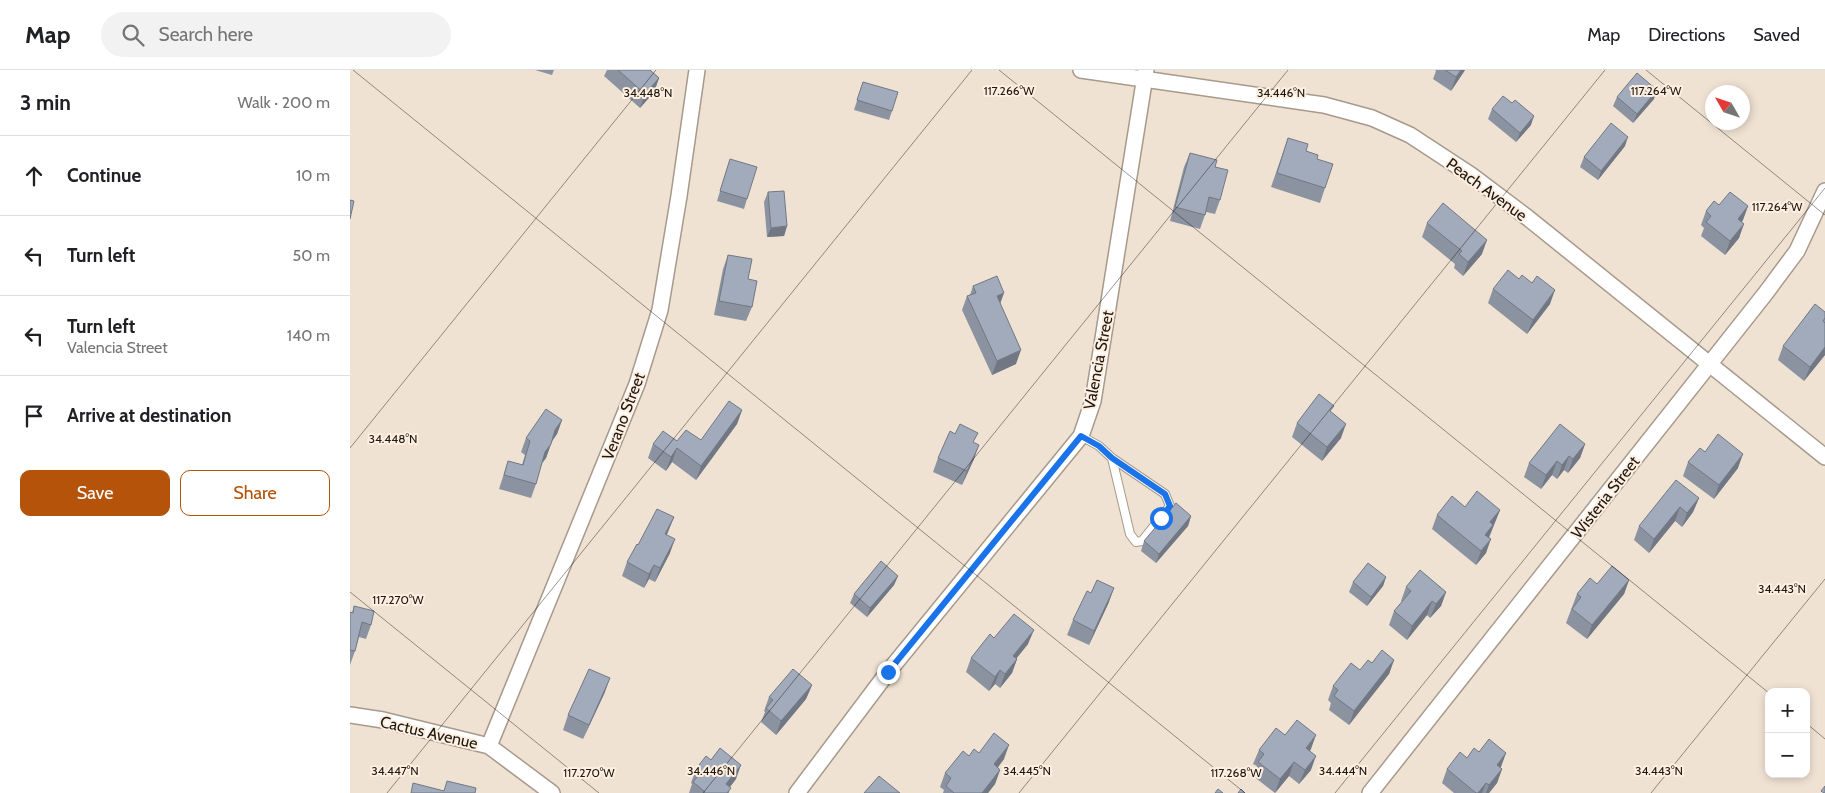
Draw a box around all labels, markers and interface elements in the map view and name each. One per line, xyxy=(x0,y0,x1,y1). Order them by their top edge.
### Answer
search box xyxy=(101,12,451,57)
text: Map xyxy=(25,20,71,49)
icon: search xyxy=(119,21,147,49)
text: Search here xyxy=(159,23,253,46)
text: Map xyxy=(1587,24,1620,46)
text: Directions xyxy=(1648,24,1725,46)
text: Saved xyxy=(1753,24,1800,46)
text: 117.266°W xyxy=(984,83,1035,98)
text: 117.264°W xyxy=(1631,83,1682,98)
text: 34.448°N xyxy=(624,85,672,100)
text: 34.446°N xyxy=(1257,85,1305,100)
north arrow xyxy=(1705,85,1750,130)
text: 3 min xyxy=(20,90,71,115)
text: Walk · 200 m xyxy=(238,93,330,112)
street label: Peach Avenue xyxy=(1443,154,1531,225)
icon: ahead xyxy=(20,162,48,190)
text: Continue xyxy=(67,164,141,187)
text: 10 m xyxy=(296,166,330,185)
text: 117.264°W xyxy=(1752,199,1803,214)
icon: left xyxy=(20,242,48,270)
text: Turn left xyxy=(67,244,135,267)
text: 50 m xyxy=(293,246,330,265)
street label: Valencia Street xyxy=(1080,308,1118,411)
text: Turn left xyxy=(67,315,135,338)
icon: left xyxy=(20,322,48,350)
text: 140 m xyxy=(287,326,330,345)
text: Valencia Street xyxy=(67,338,168,357)
street label: Verano Street xyxy=(598,369,649,463)
icon: arrive xyxy=(20,402,48,430)
text: Arrive at destination xyxy=(67,404,231,427)
text: 34.448°N xyxy=(369,431,417,446)
street label: Wisteria Street xyxy=(1567,452,1644,542)
button: Save xyxy=(20,470,170,516)
button: Share xyxy=(180,470,330,516)
route start xyxy=(1150,507,1173,530)
text: 34.443°N xyxy=(1758,581,1806,596)
text: 117.270°W xyxy=(372,592,424,607)
route end xyxy=(877,661,900,684)
map controls xyxy=(1765,688,1810,778)
button: + xyxy=(1765,688,1810,733)
street label: Cactus Avenue xyxy=(378,712,480,753)
button: − xyxy=(1765,733,1810,778)
text: 34.447°N xyxy=(371,763,419,778)
text: 34.446°N xyxy=(687,763,735,778)
text: 34.445°N xyxy=(1003,763,1051,778)
text: 34.444°N xyxy=(1319,763,1367,778)
text: 34.443°N xyxy=(1635,763,1683,778)
text: 117.270°W xyxy=(563,765,615,780)
text: 117.268°W xyxy=(1210,765,1262,780)

